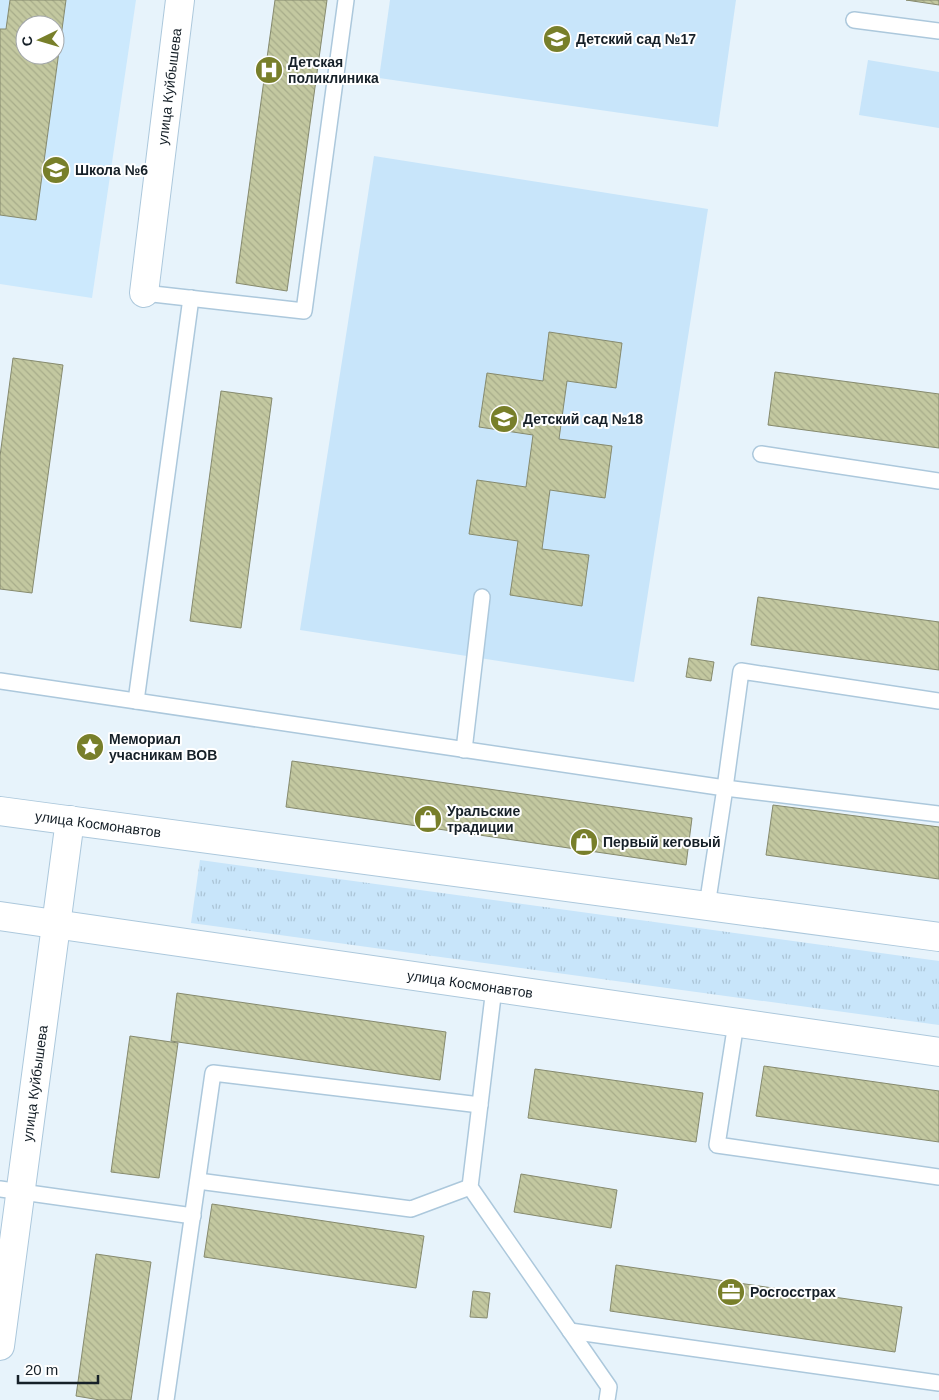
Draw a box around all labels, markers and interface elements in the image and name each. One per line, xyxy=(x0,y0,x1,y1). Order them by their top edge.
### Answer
north arrow xyxy=(15,15,65,65)
school or university icon: Детский сад №17 xyxy=(542,24,572,54)
street label: улица Куйбышева xyxy=(154,27,185,146)
place label: Детский сад №17 xyxy=(576,31,696,47)
text: С xyxy=(19,35,35,47)
place label: Детская поликлиника xyxy=(288,54,379,86)
hospital icon: Детская поликлиника xyxy=(254,55,284,85)
school or university icon: Школа №6 xyxy=(41,155,71,185)
place label: Школа №6 xyxy=(75,162,148,178)
school or university icon: Детский сад №18 xyxy=(489,404,519,434)
place label: Детский сад №18 xyxy=(523,411,643,427)
place label: Мемориал учасникам ВОВ xyxy=(109,731,217,763)
place icon: Мемориал учасникам ВОВ xyxy=(75,732,105,762)
place label: Уральские традиции xyxy=(447,803,520,835)
shop icon: Уральские традиции xyxy=(413,804,443,834)
street label: улица Космонавтов xyxy=(34,808,162,841)
shop icon: Первый кеговый xyxy=(569,827,599,857)
place label: Первый кеговый xyxy=(603,834,721,850)
street label: улица Космонавтов xyxy=(406,967,534,1001)
street label: улица Куйбышева xyxy=(19,1024,51,1143)
office icon: Росгосстрах xyxy=(716,1277,746,1307)
place label: Росгосстрах xyxy=(750,1284,836,1300)
scale bar xyxy=(18,1352,98,1384)
text: 20 m xyxy=(25,1361,58,1378)

